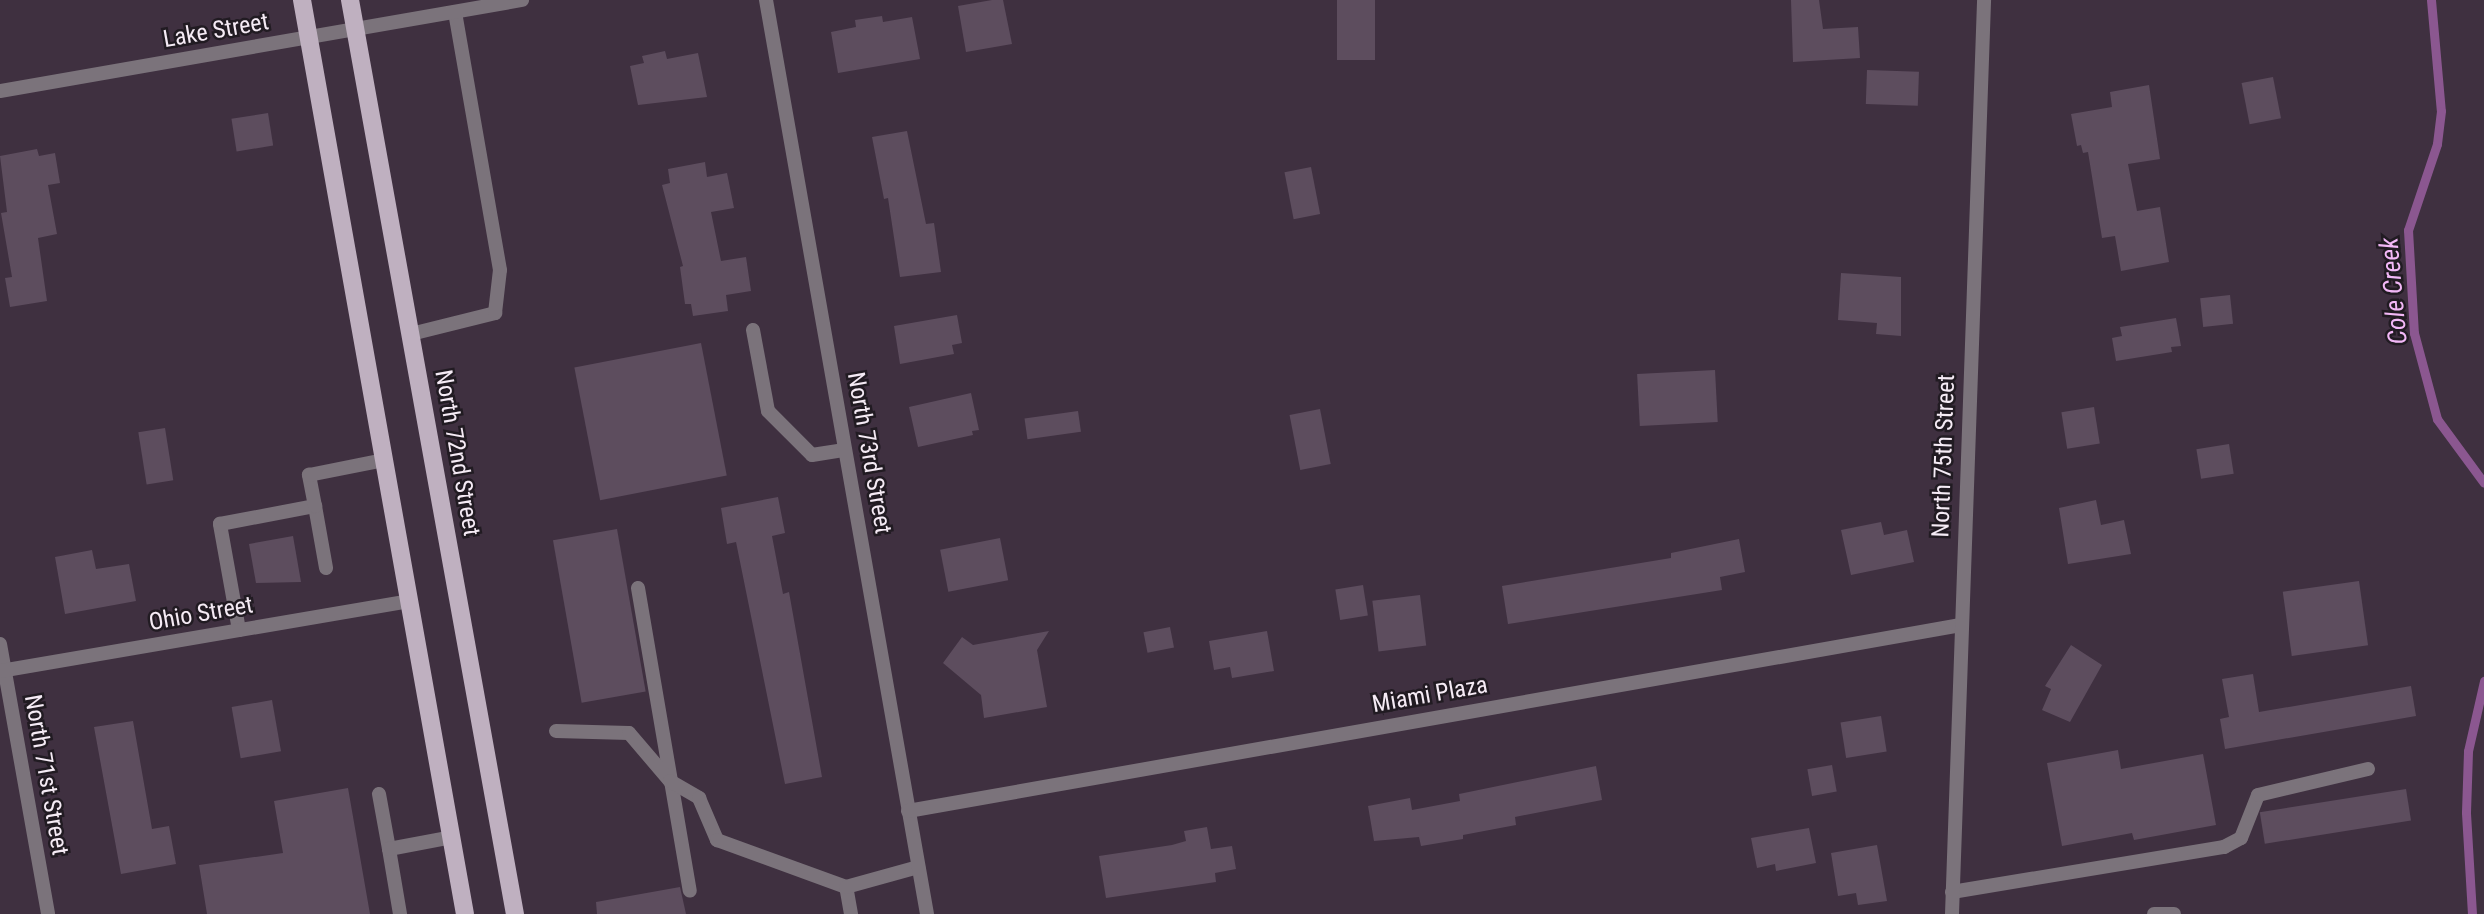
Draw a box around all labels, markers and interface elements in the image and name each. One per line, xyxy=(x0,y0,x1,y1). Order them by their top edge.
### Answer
street label: Lake Street xyxy=(161,8,271,54)
water label: Cole Creek xyxy=(2374,236,2414,346)
street label: North 72nd Street xyxy=(428,368,486,538)
street label: North 73rd Street xyxy=(841,370,897,536)
street label: North 75th Street xyxy=(1927,374,1961,538)
street label: Ohio Street xyxy=(147,591,255,637)
street label: Miami Plaza xyxy=(1370,671,1490,719)
street label: North 71st Street xyxy=(18,692,74,858)

